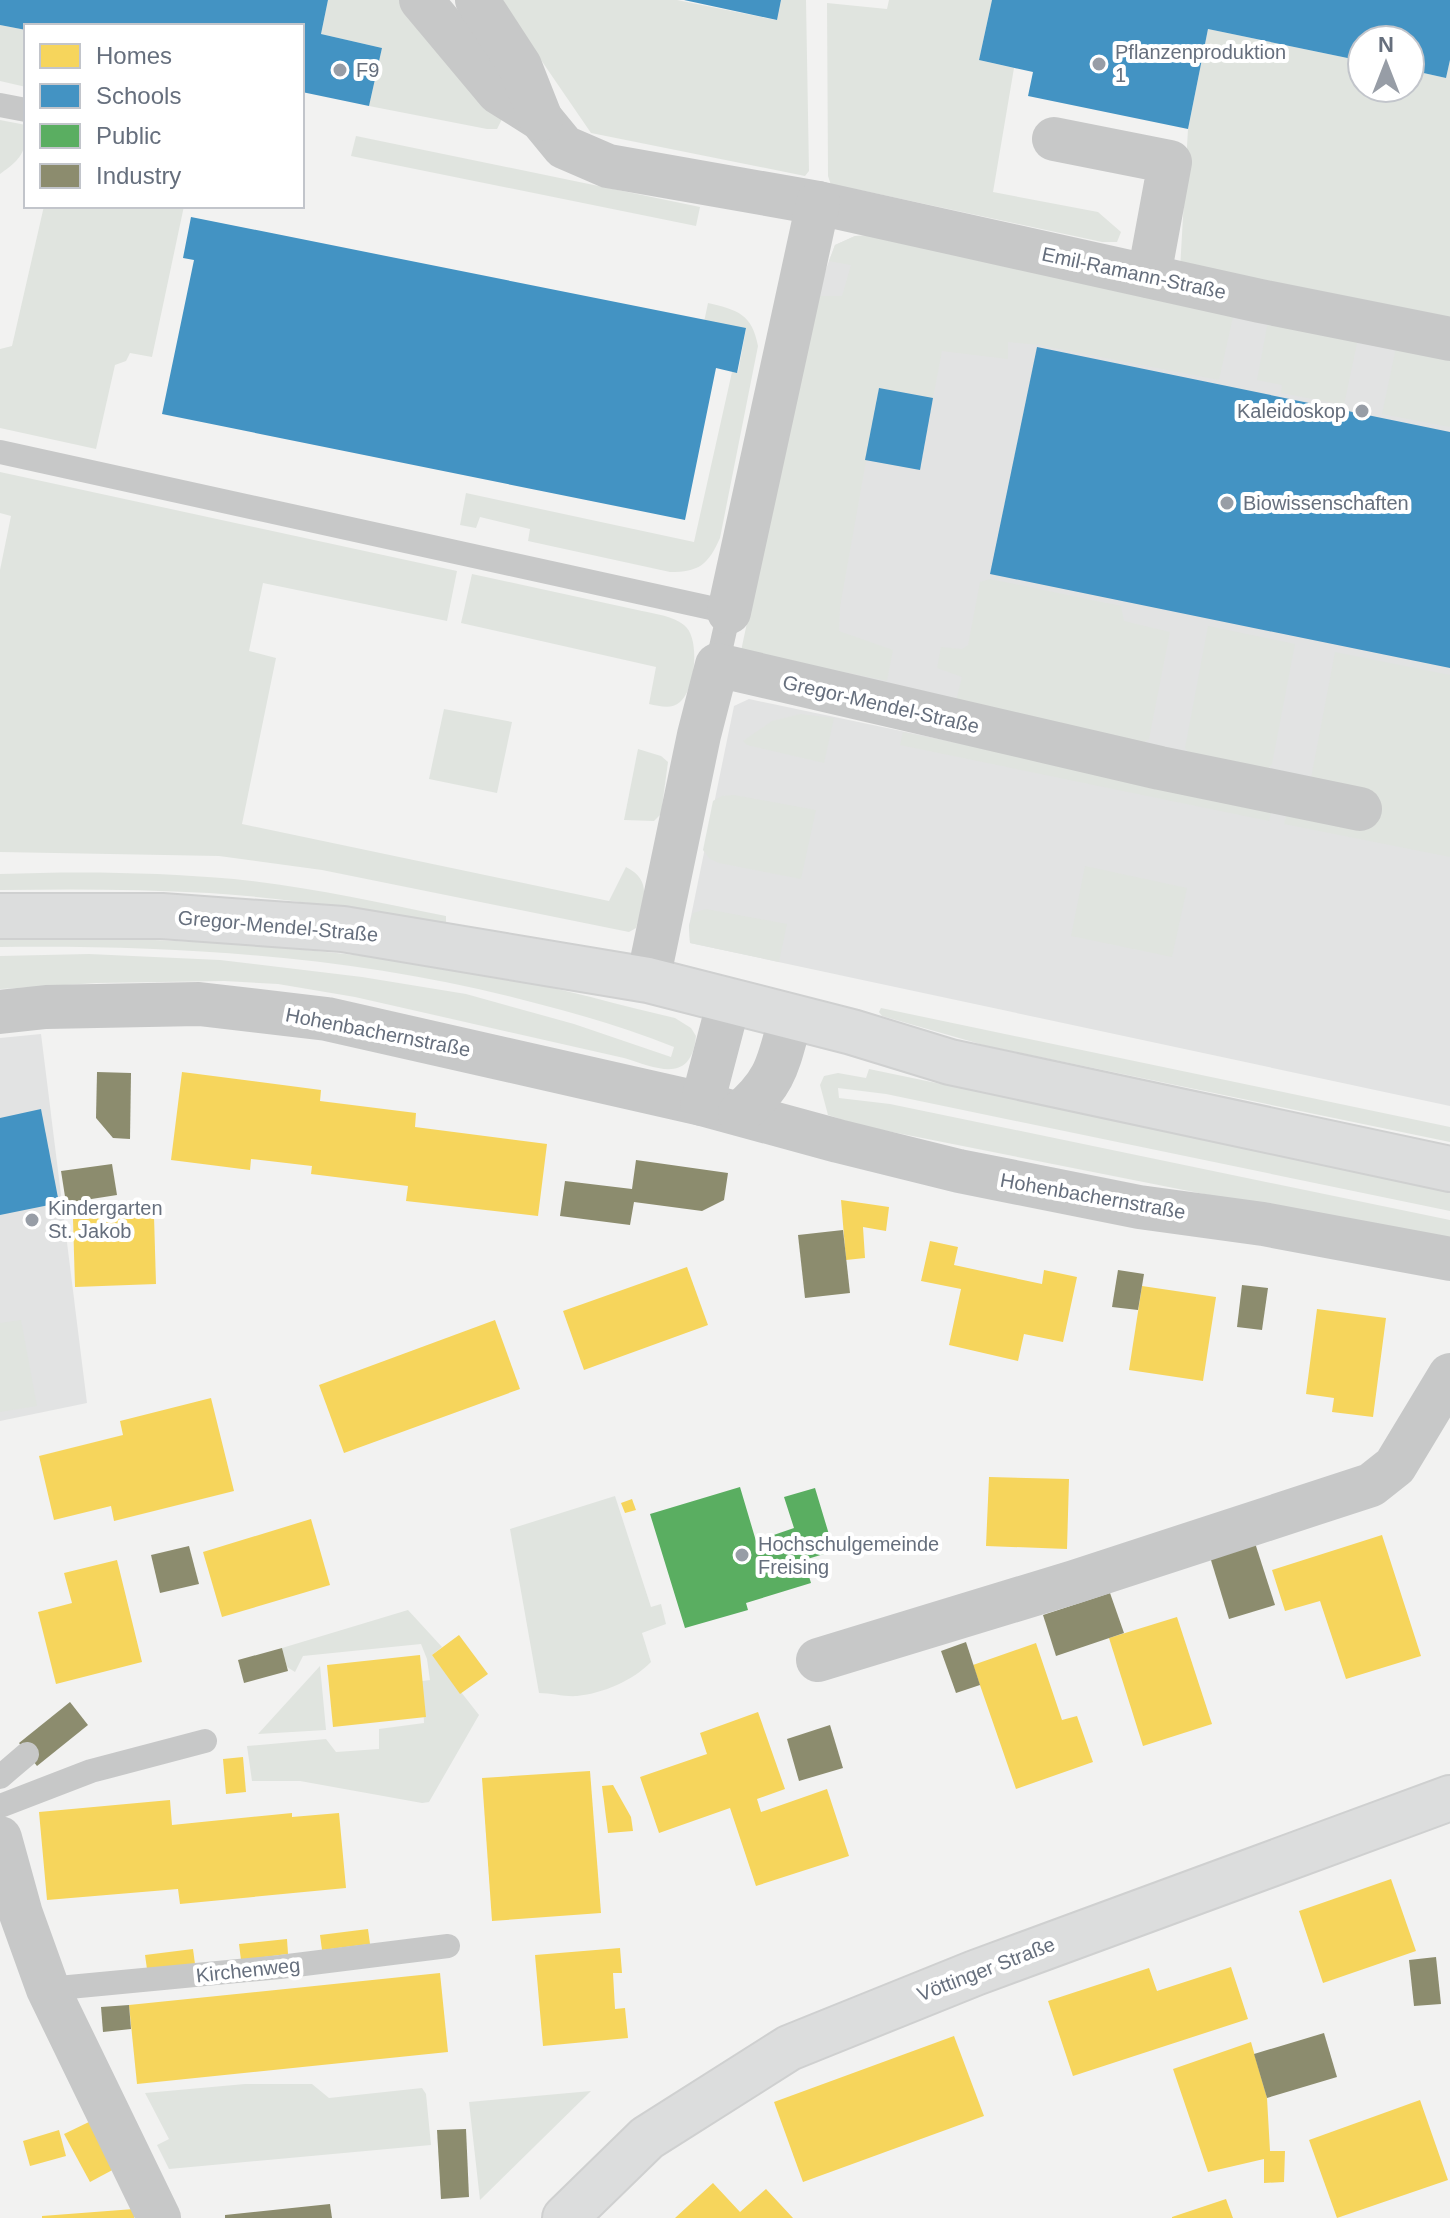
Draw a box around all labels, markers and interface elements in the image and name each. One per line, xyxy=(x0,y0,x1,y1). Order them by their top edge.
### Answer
legend xyxy=(24,24,304,208)
north arrow xyxy=(1346,24,1426,104)
text: N xyxy=(1378,32,1394,57)
place label: Pflanzenproduktion 1 xyxy=(1115,41,1286,86)
text: Homes xyxy=(96,42,172,69)
marker: Pflanzenproduktion 1 xyxy=(1090,55,1108,73)
place label: F9 xyxy=(356,59,379,81)
marker: F9 xyxy=(331,61,349,79)
text: Schools xyxy=(96,82,181,109)
text: Public xyxy=(96,122,161,149)
text: Industry xyxy=(96,162,181,189)
street label: Emil-Ramann-Straße xyxy=(1040,243,1228,303)
place label: Kaleidoskop xyxy=(1237,400,1346,422)
marker: Kaleidoskop xyxy=(1353,402,1371,420)
place label: Biowissenschaften xyxy=(1243,492,1409,514)
marker: Biowissenschaften xyxy=(1218,494,1236,512)
street label: Gregor-Mendel-Straße xyxy=(781,671,981,737)
street label: Gregor-Mendel-Straße xyxy=(177,906,379,946)
street label: Hohenbachernstraße xyxy=(284,1003,472,1061)
street label: Hohenbachernstraße xyxy=(999,1169,1187,1223)
place label: Kindergarten St. Jakob xyxy=(48,1197,163,1242)
marker: Kindergarten St. Jakob xyxy=(23,1211,41,1229)
place label: Hochschulgemeinde Freising xyxy=(758,1533,939,1578)
marker: Hochschulgemeinde Freising xyxy=(733,1546,751,1564)
street label: Vöttinger Straße xyxy=(914,1933,1058,2005)
street label: Kirchenweg xyxy=(195,1954,301,1986)

